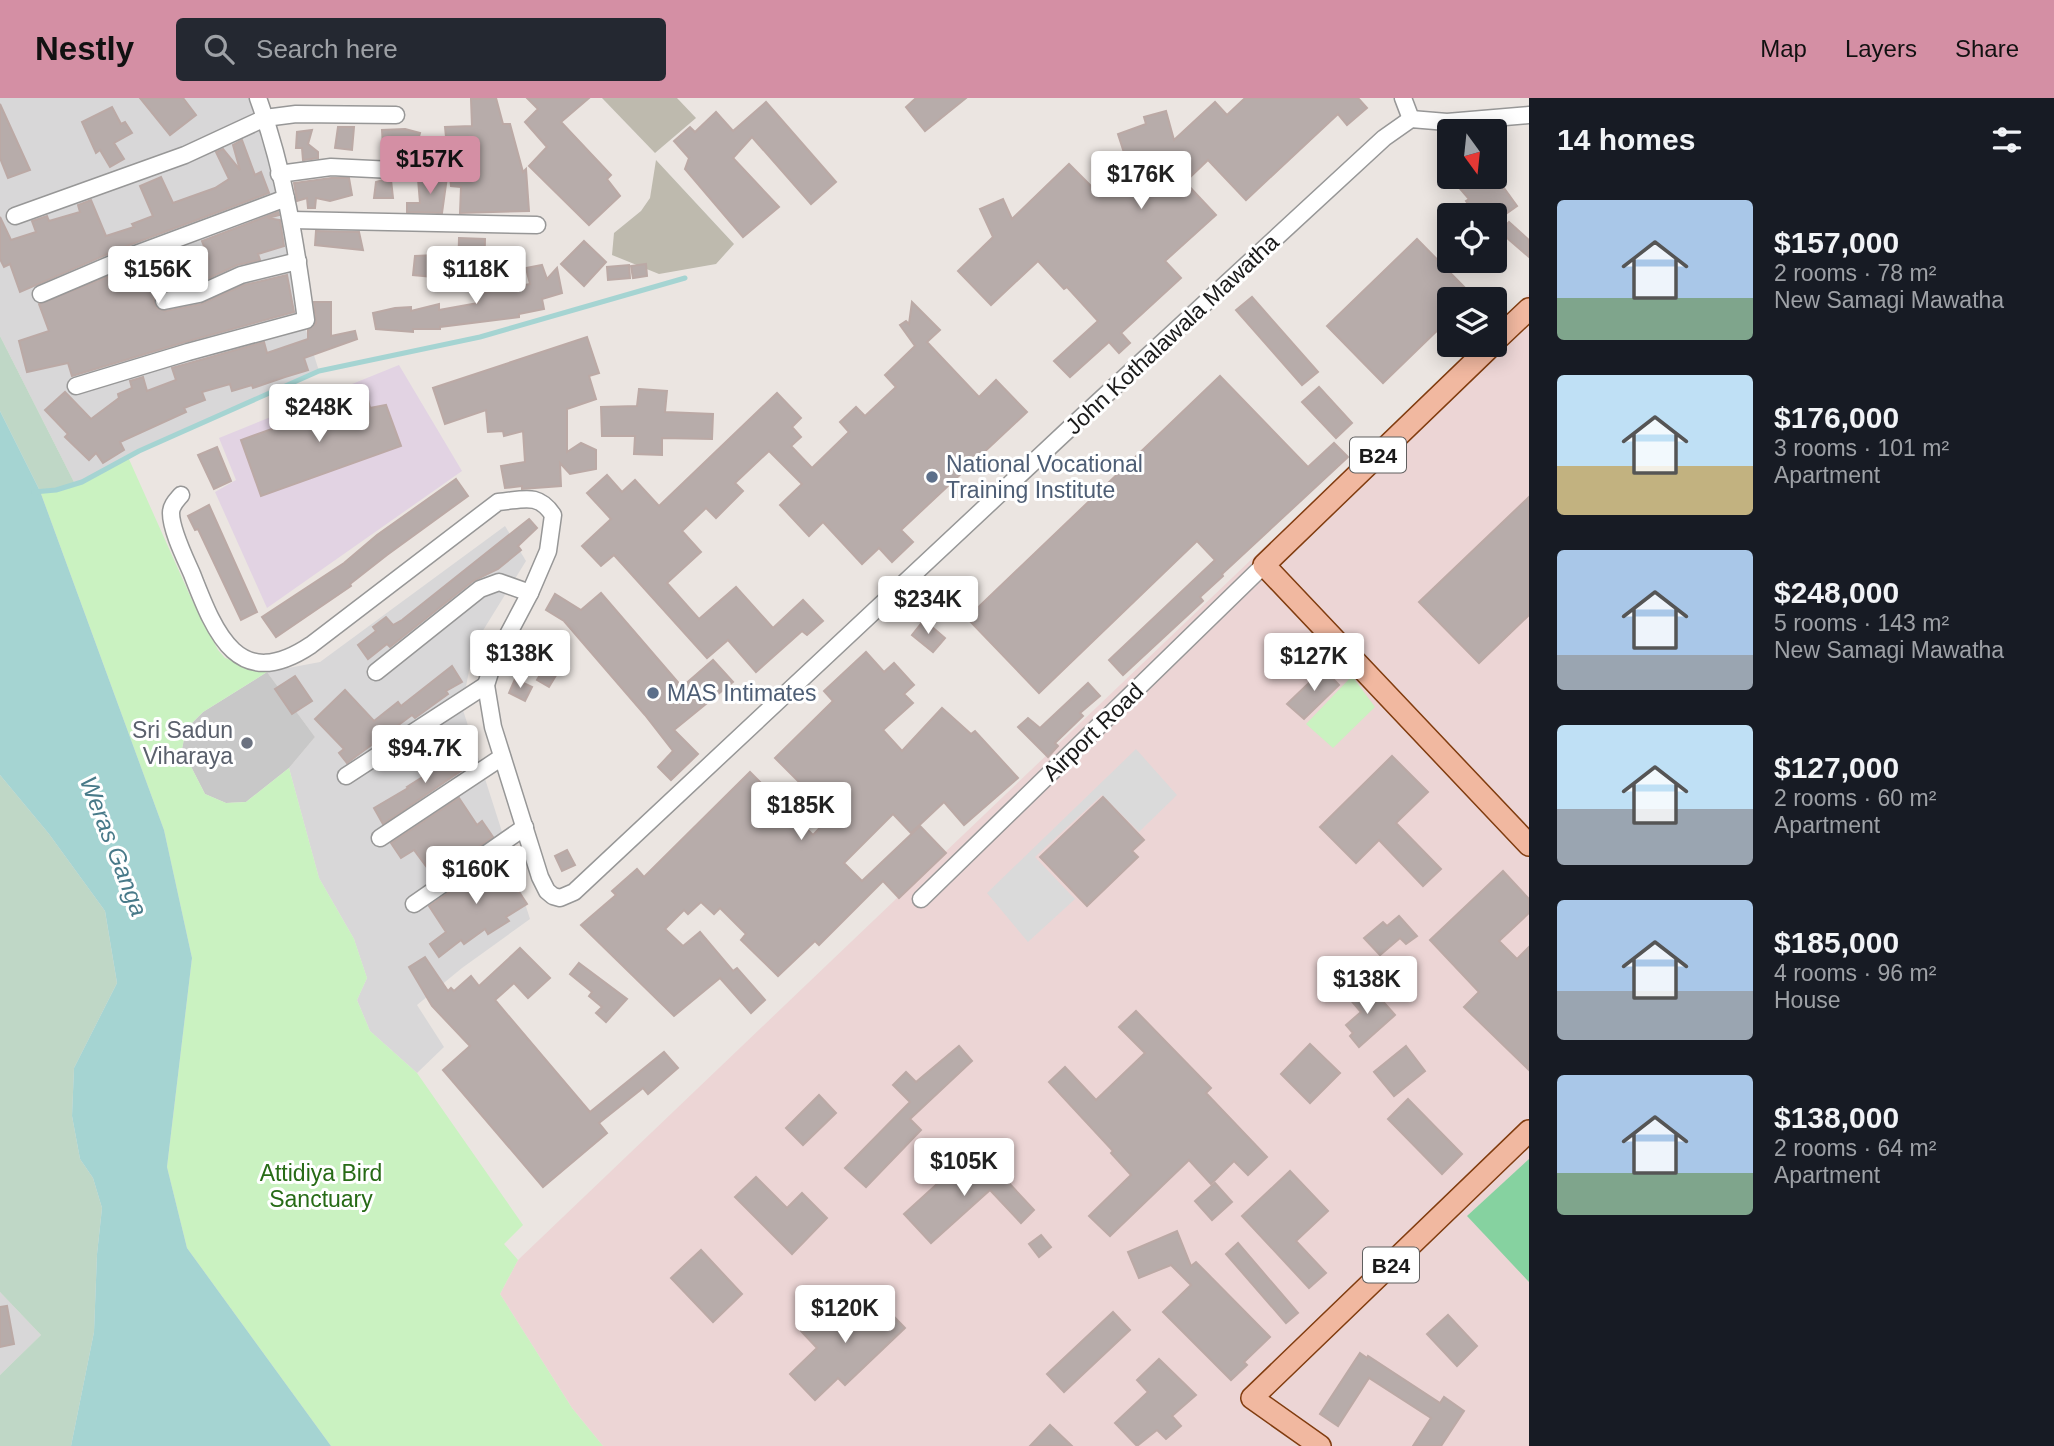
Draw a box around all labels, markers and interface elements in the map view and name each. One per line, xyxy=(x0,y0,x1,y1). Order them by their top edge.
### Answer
search box xyxy=(176,18,666,81)
text: Nestly xyxy=(35,30,134,67)
icon: search xyxy=(200,30,238,68)
text: Search here xyxy=(256,34,398,64)
text: Map xyxy=(1760,35,1807,62)
text: Layers xyxy=(1845,35,1917,62)
text: Share xyxy=(1955,35,2019,62)
north arrow xyxy=(1437,119,1507,189)
map controls xyxy=(1437,119,1507,357)
icon: filters xyxy=(1988,121,2026,159)
text: 14 homes xyxy=(1557,123,1695,156)
pin: $157K xyxy=(381,136,479,196)
text: $157K xyxy=(396,146,464,172)
pin: $176K xyxy=(1092,152,1190,211)
text: $176K xyxy=(1107,161,1175,187)
button: locate xyxy=(1437,203,1507,273)
text: $157,000 xyxy=(1774,226,1899,259)
street label: John Kothalawala Mawatha xyxy=(1060,228,1284,439)
icon: home xyxy=(1613,228,1697,312)
pin: $156K xyxy=(109,246,207,306)
pin: $118K xyxy=(427,246,525,306)
text: $156K xyxy=(124,256,192,282)
text: $118K xyxy=(443,256,509,282)
text: 2 rooms · 78 m² xyxy=(1774,260,1936,286)
button: layers xyxy=(1437,287,1507,357)
text: New Samagi Mawatha xyxy=(1774,287,2004,313)
pin: $248K xyxy=(270,384,368,444)
text: $248K xyxy=(285,394,353,420)
text: $176,000 xyxy=(1774,401,1899,434)
icon: home xyxy=(1613,403,1697,487)
text: 3 rooms · 101 m² xyxy=(1774,435,1949,461)
road number: B24 xyxy=(1350,438,1406,472)
place label: National Vocational Training Institute xyxy=(946,451,1143,503)
text: Apartment xyxy=(1774,462,1880,488)
marker: National Vocational Training Institute xyxy=(924,469,940,485)
pin: $234K xyxy=(879,576,977,636)
text: $248,000 xyxy=(1774,576,1899,609)
icon: home xyxy=(1613,578,1697,662)
text: $234K xyxy=(894,586,962,612)
text: 5 rooms · 143 m² xyxy=(1774,610,1949,636)
pin: $138K xyxy=(471,630,569,690)
pin: $127K xyxy=(1265,634,1363,693)
text: New Samagi Mawatha xyxy=(1774,637,2004,663)
text: $138K xyxy=(486,640,554,666)
text: $127K xyxy=(1280,643,1348,669)
street label: Airport Road xyxy=(1038,678,1148,786)
place label: MAS Intimates xyxy=(667,680,817,706)
marker: MAS Intimates xyxy=(645,685,661,701)
place label: Sri Sadun Viharaya xyxy=(132,717,233,769)
pin: $94.7K xyxy=(368,726,482,785)
marker: Sri Sadun Viharaya xyxy=(239,735,255,751)
text: $94.7K xyxy=(388,735,462,761)
text: $127,000 xyxy=(1774,751,1899,784)
icon: home xyxy=(1613,753,1697,837)
water label: Weras Ganga xyxy=(75,772,153,920)
pin: $185K xyxy=(752,782,850,842)
text: 2 rooms · 60 m² xyxy=(1774,785,1936,811)
text: $185K xyxy=(767,792,835,818)
text: Apartment xyxy=(1774,812,1880,838)
pin: $160K xyxy=(427,846,525,906)
text: $160K xyxy=(442,856,510,882)
text: $185,000 xyxy=(1774,926,1899,959)
icon: home xyxy=(1613,928,1697,1012)
pin: $138K xyxy=(1318,956,1416,1016)
text: 4 rooms · 96 m² xyxy=(1774,960,1936,986)
text: $138K xyxy=(1333,966,1401,992)
text: House xyxy=(1774,987,1840,1013)
text: $138,000 xyxy=(1774,1101,1899,1134)
icon: home xyxy=(1613,1103,1697,1187)
text: 2 rooms · 64 m² xyxy=(1774,1135,1936,1161)
pin: $105K xyxy=(915,1138,1013,1198)
text: $105K xyxy=(930,1148,998,1174)
park label: Attidiya Bird Sanctuary xyxy=(260,1160,382,1212)
text: Apartment xyxy=(1774,1162,1880,1188)
road number: B24 xyxy=(1363,1248,1419,1282)
pin: $120K xyxy=(796,1286,894,1345)
text: $120K xyxy=(811,1295,879,1321)

